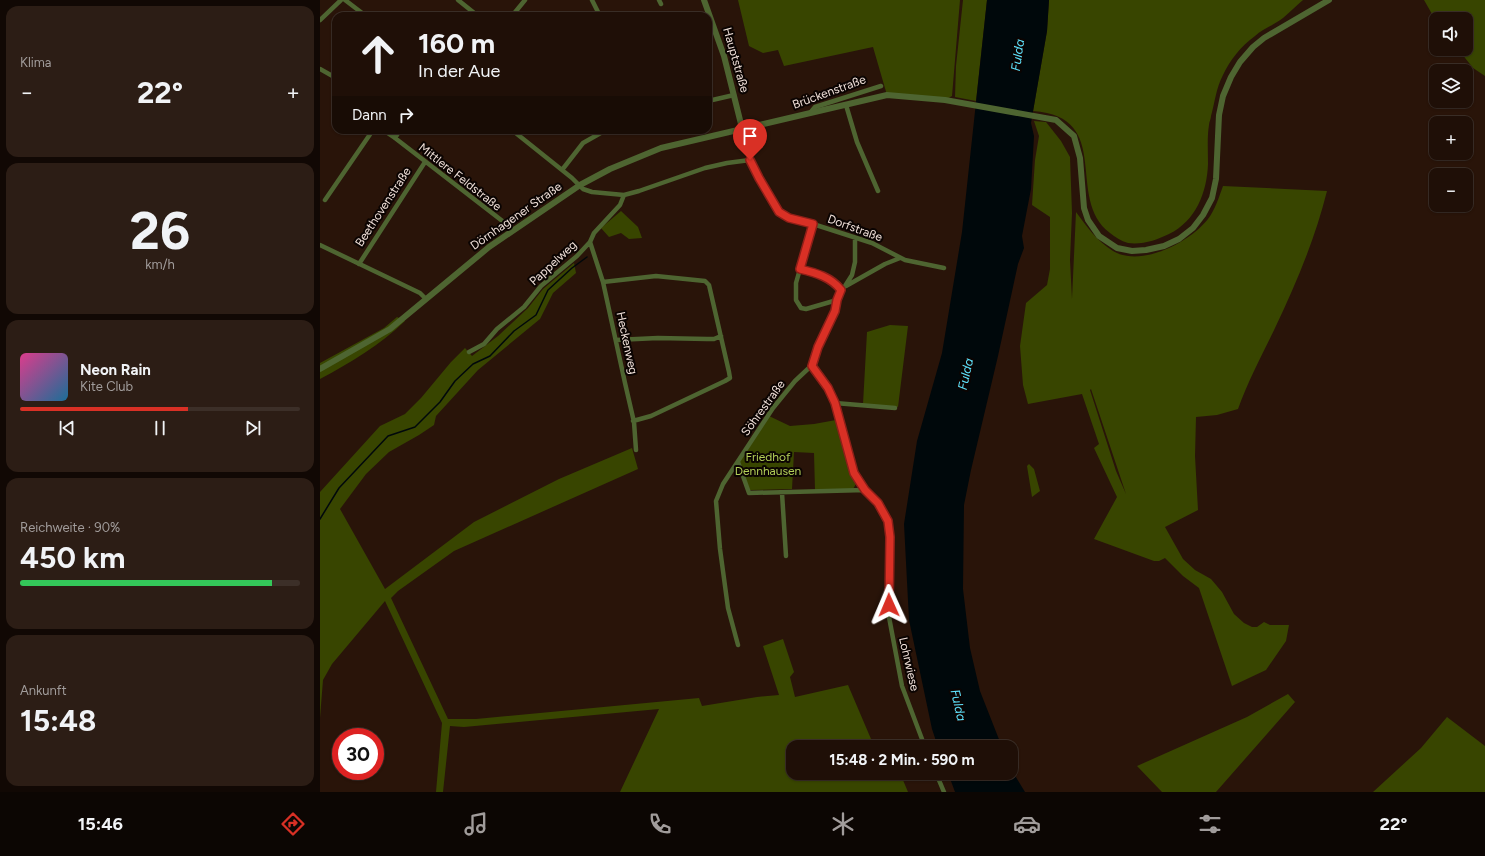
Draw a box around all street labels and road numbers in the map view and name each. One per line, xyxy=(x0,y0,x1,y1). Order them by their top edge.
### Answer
street label: Hauptstraße xyxy=(720,26,752,95)
street label: Brückenstraße xyxy=(790,72,868,112)
street label: Mittlere Feldstraße xyxy=(416,140,504,214)
street label: Beethovenstraße xyxy=(352,164,414,249)
street label: Dörnhagener Straße xyxy=(468,179,565,253)
street label: Dorfstraße xyxy=(826,212,885,245)
street label: Pappelweg xyxy=(527,238,579,288)
street label: Heckenweg xyxy=(614,310,640,376)
street label: Söhrestraße xyxy=(738,377,788,439)
street label: Lohrwiese xyxy=(896,636,922,693)

